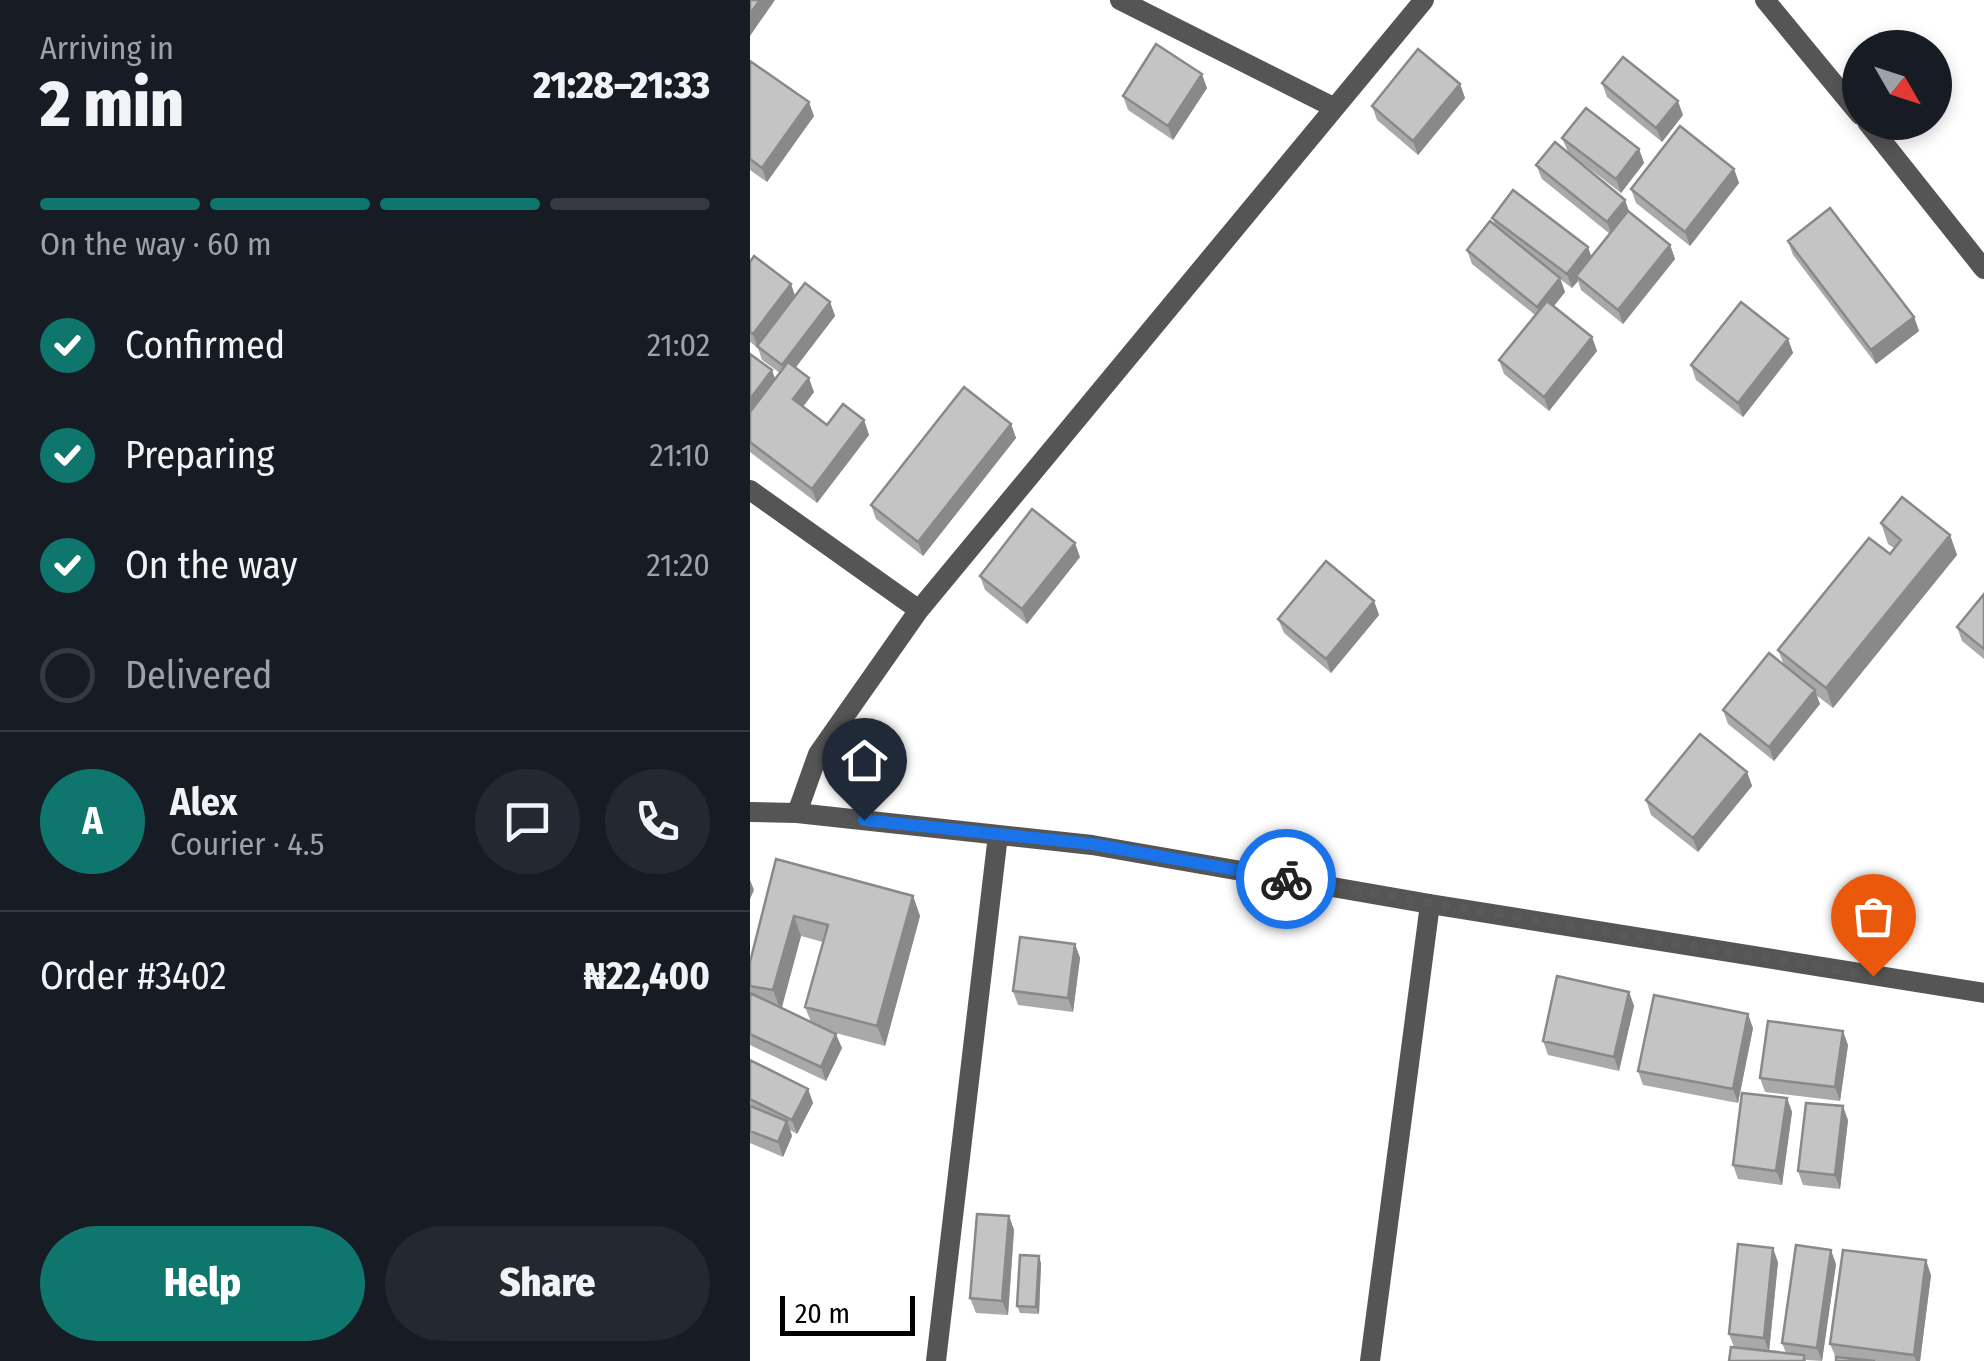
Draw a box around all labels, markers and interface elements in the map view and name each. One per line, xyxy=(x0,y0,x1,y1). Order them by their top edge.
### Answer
text: Arriving in xyxy=(40,29,174,67)
north arrow xyxy=(1842,30,1952,140)
map controls xyxy=(1842,30,1952,140)
text: 21:28–21:33 xyxy=(533,62,710,108)
text: 2 min xyxy=(40,65,184,143)
text: On the way · 60 m xyxy=(40,225,272,263)
icon: check xyxy=(40,318,95,373)
text: Confirmed xyxy=(125,322,285,368)
text: 21:02 xyxy=(647,326,710,364)
icon: check xyxy=(40,428,95,483)
text: Preparing xyxy=(125,432,274,478)
text: 21:10 xyxy=(649,436,710,474)
icon: check xyxy=(40,538,95,593)
text: On the way xyxy=(125,542,297,588)
text: 21:20 xyxy=(647,546,710,584)
text: Delivered xyxy=(125,652,272,698)
pin xyxy=(822,718,907,821)
icon: home xyxy=(837,733,892,788)
button: chat xyxy=(475,769,580,874)
button: phone xyxy=(605,769,710,874)
text: Alex xyxy=(170,779,237,825)
text: A xyxy=(82,798,103,844)
text: Courier · 4.5 xyxy=(170,825,325,863)
courier xyxy=(1236,829,1336,929)
icon: bike xyxy=(1259,852,1314,907)
pin xyxy=(1831,874,1916,977)
icon: bag xyxy=(1846,889,1901,944)
text: Order #3402 xyxy=(40,953,227,999)
text: ₦22,400 xyxy=(584,953,710,999)
button: Help xyxy=(40,1226,365,1341)
button: Share xyxy=(385,1226,710,1341)
scale bar xyxy=(780,1291,915,1336)
text: 20 m xyxy=(795,1297,850,1330)

